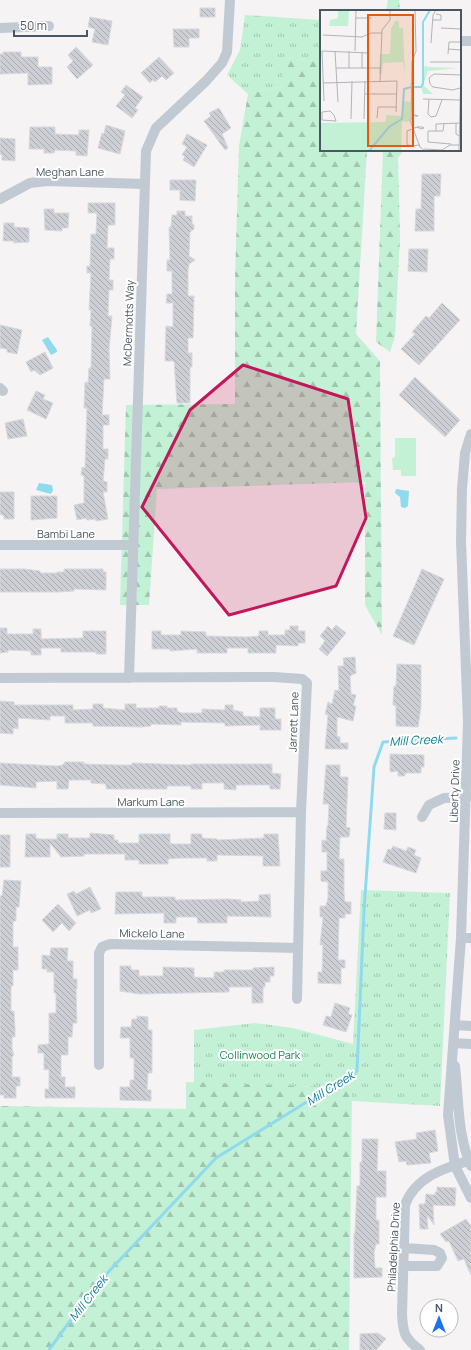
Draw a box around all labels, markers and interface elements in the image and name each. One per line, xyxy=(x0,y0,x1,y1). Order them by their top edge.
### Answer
inset map xyxy=(320,10,461,151)
scale bar xyxy=(14,12,87,38)
text: 50 m xyxy=(20,17,47,34)
street label: Meghan Lane xyxy=(36,164,105,179)
street label: McDermotts Way xyxy=(119,279,137,366)
street label: Bambi Lane xyxy=(37,526,96,541)
street label: Jarrett Lane xyxy=(284,691,302,752)
water label: Mill Creek xyxy=(389,730,445,750)
street label: Liberty Drive xyxy=(445,759,463,823)
street label: Markum Lane xyxy=(117,794,185,809)
street label: Mickelo Lane xyxy=(119,925,185,941)
park label: Collinwood Park xyxy=(220,1047,301,1062)
water label: Mill Creek xyxy=(303,1065,359,1109)
street label: Philadelphia Drive xyxy=(383,1201,403,1292)
water label: Mill Creek xyxy=(65,1270,112,1324)
north arrow xyxy=(419,1298,459,1338)
text: N xyxy=(435,1300,443,1315)

